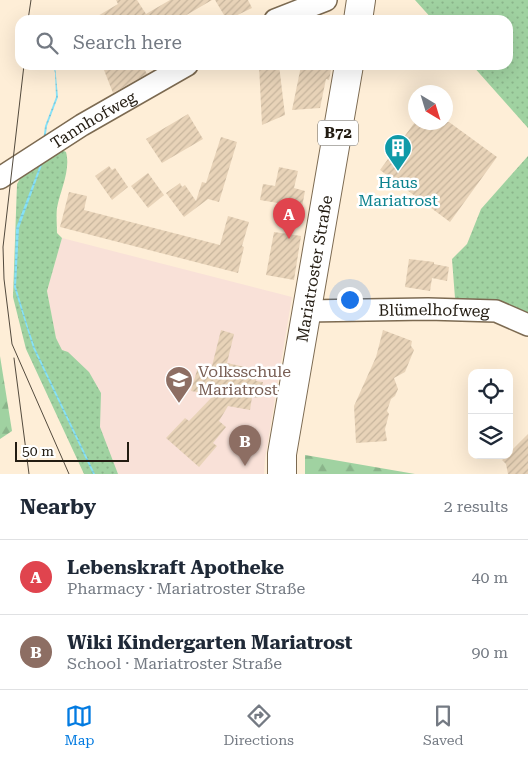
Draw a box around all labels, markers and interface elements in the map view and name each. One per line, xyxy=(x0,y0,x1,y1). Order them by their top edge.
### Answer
search box xyxy=(15,15,513,70)
icon: search xyxy=(33,29,61,57)
text: Search here xyxy=(73,31,182,54)
north arrow xyxy=(408,85,453,130)
street label: Tannhofweg xyxy=(47,87,140,153)
road number: B72 xyxy=(318,120,358,146)
building icon: Haus Mariatrost xyxy=(383,133,413,172)
place label: Haus Mariatrost xyxy=(358,173,438,210)
street label: Mariatroster Straße xyxy=(292,194,336,344)
pin: A xyxy=(273,198,305,239)
your location xyxy=(337,287,363,313)
street label: Blümelhofweg xyxy=(378,300,491,321)
place label: Volksschule Mariatrost xyxy=(198,362,291,399)
school or university icon: Volksschule Mariatrost xyxy=(164,365,194,404)
map controls xyxy=(468,369,513,459)
button: locate xyxy=(468,369,513,414)
button: layers xyxy=(468,414,513,459)
pin: B xyxy=(229,425,261,466)
scale bar xyxy=(15,439,129,462)
text: 50 m xyxy=(22,443,54,459)
text: Nearby xyxy=(20,495,96,519)
text: 2 results xyxy=(444,497,508,516)
text: Lebenskraft Apotheke xyxy=(67,556,284,579)
text: A xyxy=(30,568,42,587)
text: 40 m xyxy=(471,568,508,587)
text: Pharmacy · Mariatroster Straße xyxy=(67,579,305,598)
text: Wiki Kindergarten Mariatrost xyxy=(67,631,353,654)
text: B xyxy=(30,643,42,662)
text: 90 m xyxy=(471,643,508,662)
text: School · Mariatroster Straße xyxy=(67,654,282,673)
tab: Map xyxy=(65,702,94,748)
tab: Directions xyxy=(223,702,294,748)
tab: Saved xyxy=(423,702,464,748)

